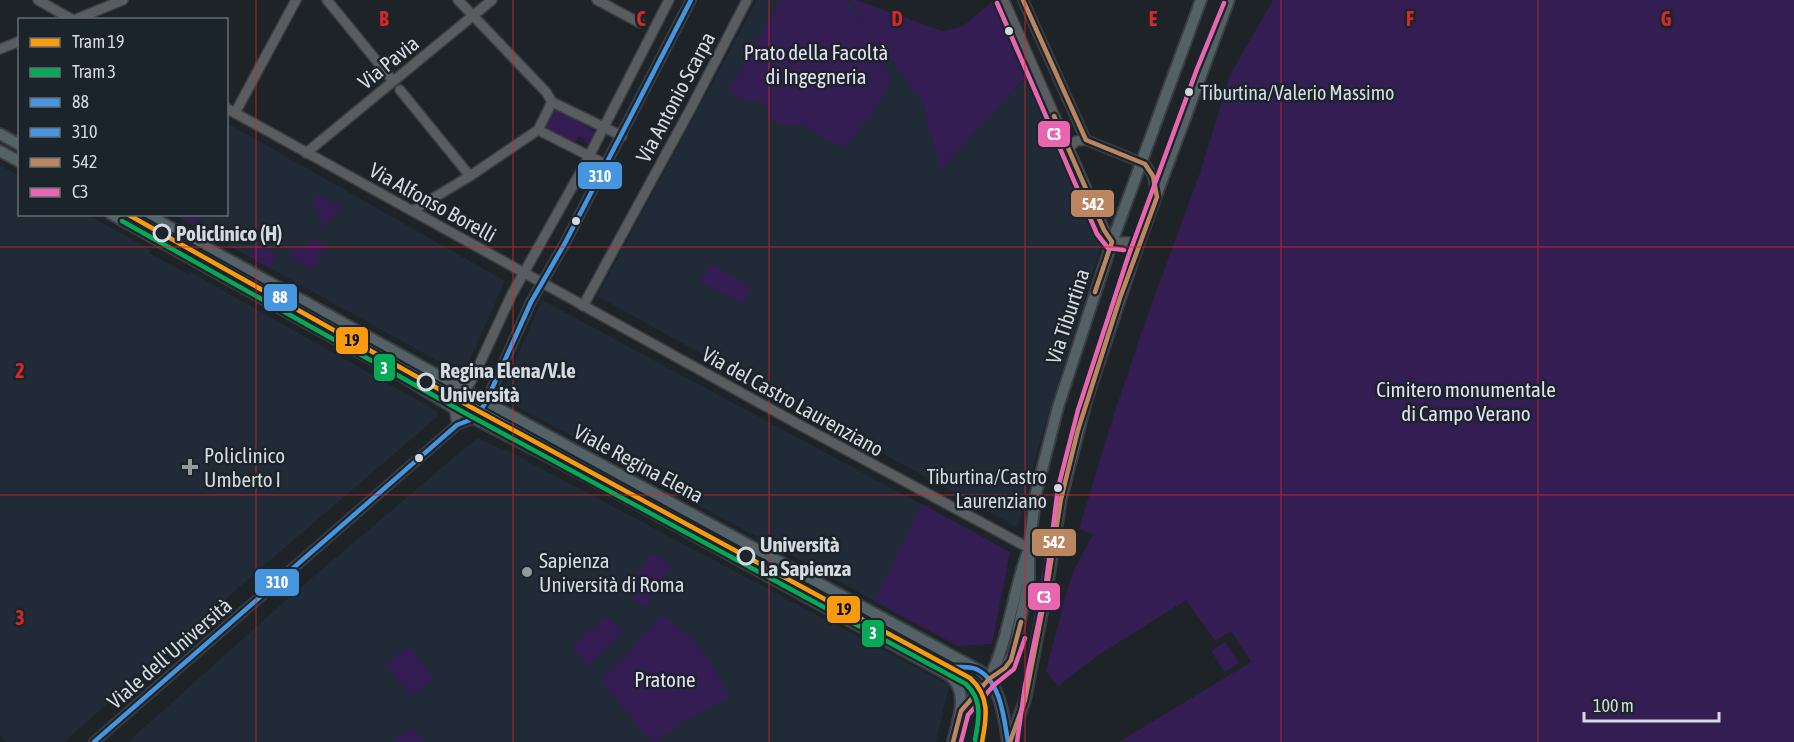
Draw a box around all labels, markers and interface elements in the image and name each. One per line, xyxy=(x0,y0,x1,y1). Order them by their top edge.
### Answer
text: B xyxy=(379,7,389,30)
text: C xyxy=(637,7,646,30)
text: D xyxy=(891,7,903,30)
text: E xyxy=(1149,7,1158,30)
text: F xyxy=(1406,7,1414,30)
text: G xyxy=(1661,7,1672,30)
legend xyxy=(18,18,228,216)
unlabelled marker xyxy=(1003,25,1015,37)
street label: Via Antonio Scarpa xyxy=(631,28,719,166)
street label: Via Pavia xyxy=(353,30,423,94)
text: Tram 19 xyxy=(72,31,125,52)
park label: Prato della Facoltà di Ingegneria xyxy=(744,40,888,88)
text: Tram 3 xyxy=(72,61,116,82)
place label: Tiburtina/Valerio Massimo xyxy=(1200,81,1394,104)
marker: Tiburtina/Valerio Massimo xyxy=(1183,86,1195,98)
text: 88 xyxy=(72,91,89,112)
line badge: C3 xyxy=(1037,120,1071,148)
text: 310 xyxy=(72,121,97,142)
text: C3 xyxy=(1047,125,1061,143)
text: 542 xyxy=(72,151,97,172)
street label: Via Alfonso Borelli xyxy=(365,157,501,247)
line badge: 310 xyxy=(577,161,623,190)
text: 310 xyxy=(589,167,612,185)
text: C3 xyxy=(72,181,89,202)
line badge: 542 xyxy=(1070,189,1115,218)
text: 542 xyxy=(1082,195,1104,213)
unlabelled marker xyxy=(570,215,582,227)
place label: Policlinico (H) xyxy=(176,221,282,245)
marker: Policlinico (H) xyxy=(153,224,171,242)
street label: Via Tiburtina xyxy=(1040,266,1094,366)
line badge: 88 xyxy=(263,283,298,312)
text: 88 xyxy=(272,288,288,306)
line badge: 19 xyxy=(335,326,369,355)
text: 19 xyxy=(344,331,360,349)
street label: Via del Castro Laurenziano xyxy=(698,341,888,461)
line badge: 3 xyxy=(373,353,396,382)
place label: Regina Elena/V.le Università xyxy=(440,358,576,406)
text: 2 xyxy=(15,359,25,382)
text: 3 xyxy=(380,359,388,377)
marker: Regina Elena/V.le Università xyxy=(417,373,435,391)
park label: Cimitero monumentale di Campo Verano xyxy=(1376,377,1556,425)
street label: Viale Regina Elena xyxy=(570,419,708,507)
place label: Policlinico Umberto I xyxy=(204,443,285,491)
unlabelled marker xyxy=(413,452,425,464)
marker: Policlinico Umberto I xyxy=(181,458,199,476)
place label: Tiburtina/Castro Laurenziano xyxy=(927,465,1047,512)
marker: Tiburtina/Castro Laurenziano xyxy=(1052,482,1064,494)
line badge: 542 xyxy=(1031,528,1077,557)
place label: Università La Sapienza xyxy=(760,532,851,580)
text: 542 xyxy=(1043,533,1065,551)
marker: Università La Sapienza xyxy=(737,547,755,565)
place label: Sapienza Università di Roma xyxy=(539,548,684,596)
marker: Sapienza Università di Roma xyxy=(520,565,534,579)
line badge: 310 xyxy=(254,568,300,597)
text: 310 xyxy=(266,573,289,591)
line badge: C3 xyxy=(1027,582,1061,611)
text: C3 xyxy=(1037,588,1051,606)
street label: Viale dell'Università xyxy=(102,593,236,713)
line badge: 19 xyxy=(826,595,861,624)
text: 19 xyxy=(836,600,852,618)
text: 3 xyxy=(15,606,25,629)
line badge: 3 xyxy=(861,619,885,648)
text: 3 xyxy=(869,624,877,642)
park label: Pratone xyxy=(634,667,696,691)
scale bar xyxy=(1584,685,1719,723)
text: 100 m xyxy=(1593,695,1634,716)

